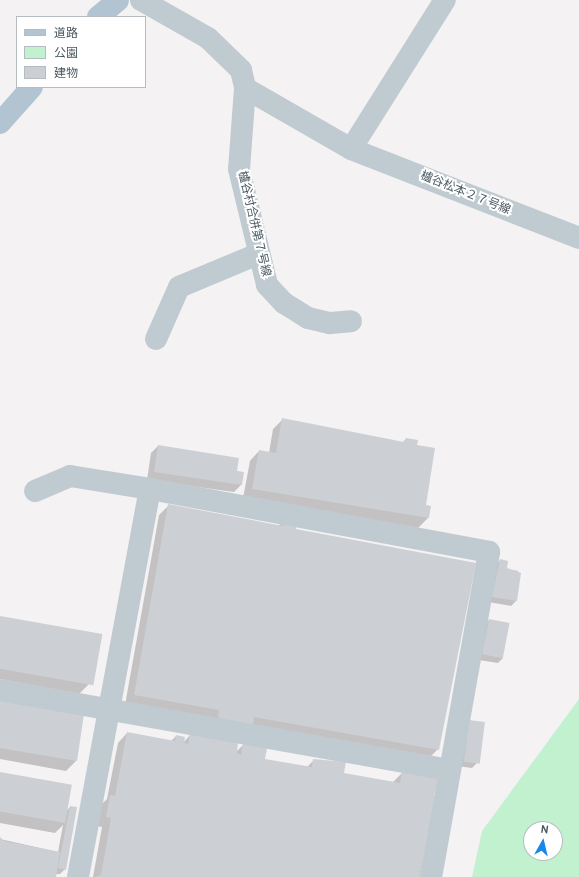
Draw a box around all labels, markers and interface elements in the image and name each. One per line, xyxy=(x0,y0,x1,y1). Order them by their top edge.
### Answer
legend xyxy=(16,16,146,88)
text: 道路 xyxy=(54,26,78,42)
text: 公園 xyxy=(54,46,78,62)
text: 建物 xyxy=(54,66,78,82)
street label: 櫨谷松本２７号線 xyxy=(418,169,512,219)
street label: 櫨谷村合併第７号線 xyxy=(234,170,272,278)
north arrow xyxy=(523,821,563,861)
text: N xyxy=(540,823,549,838)

